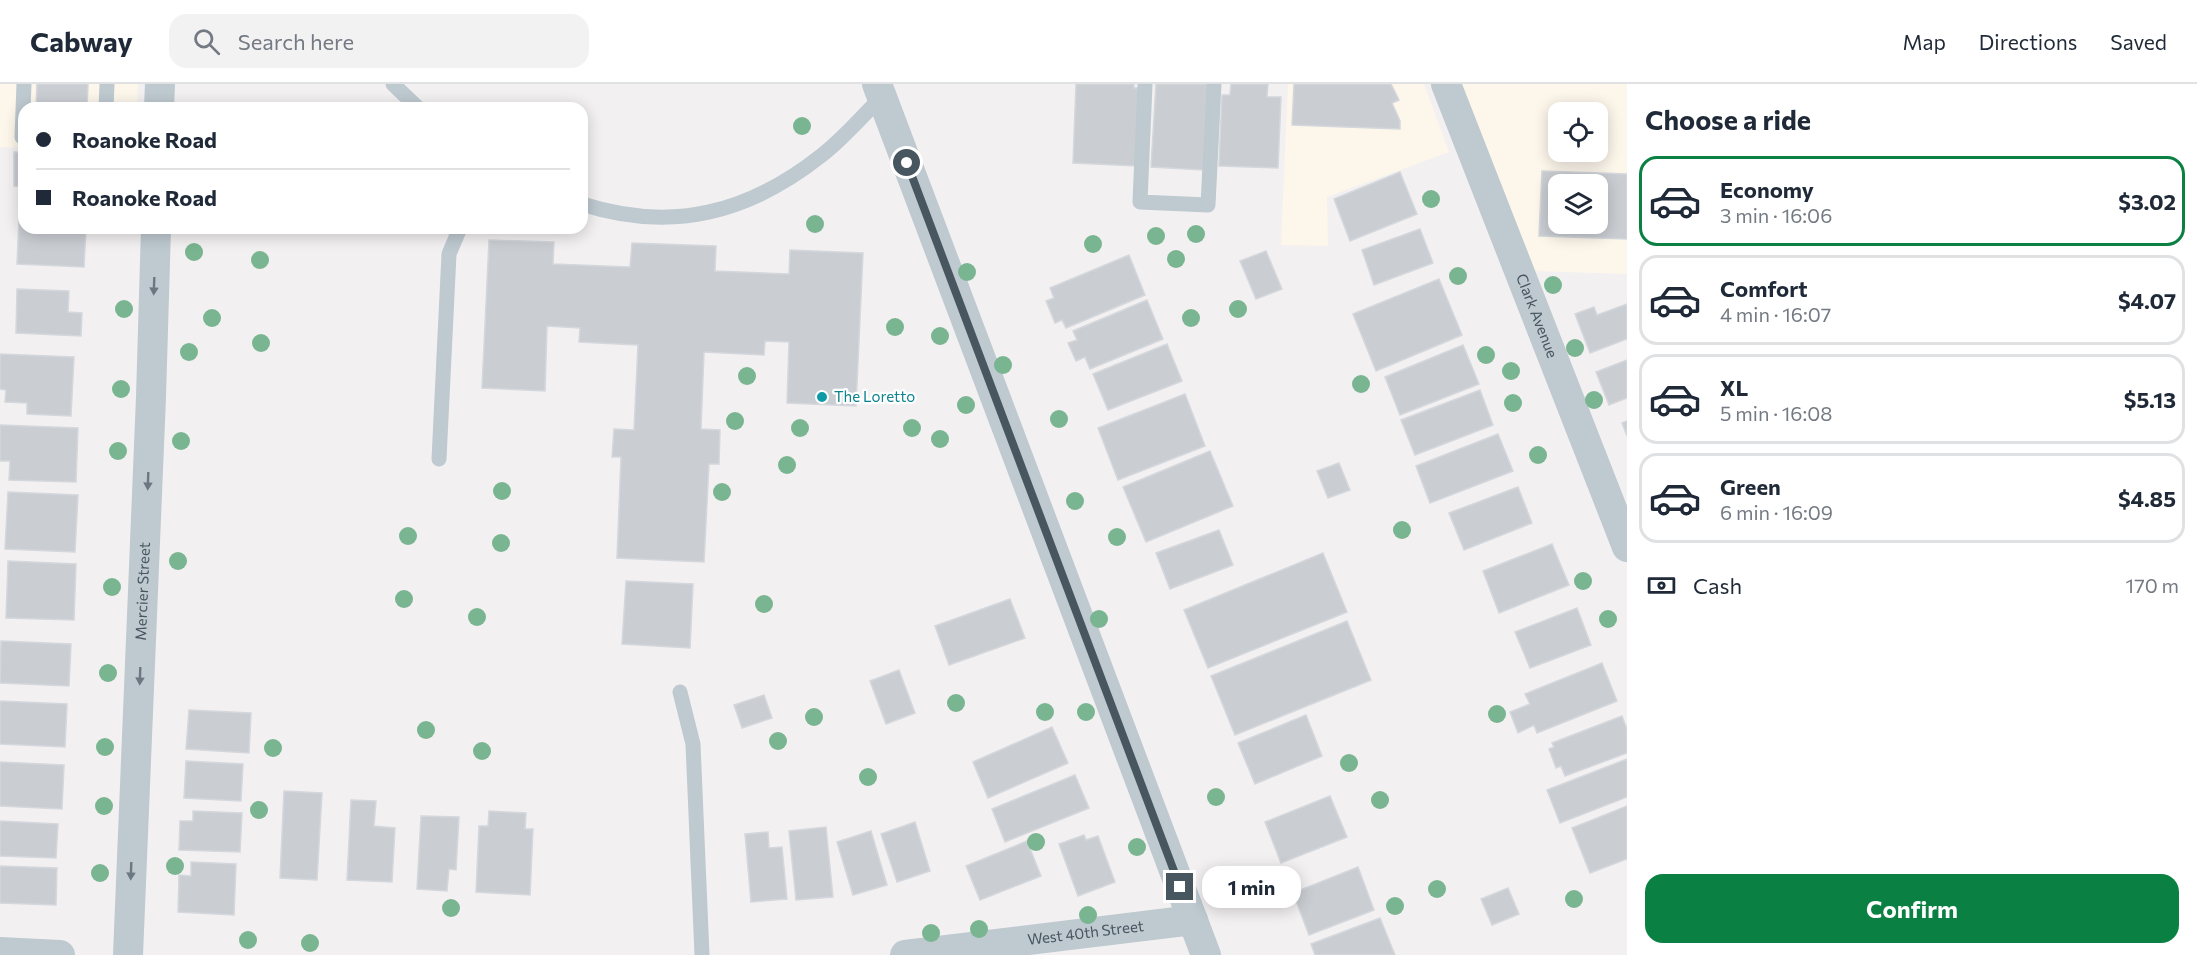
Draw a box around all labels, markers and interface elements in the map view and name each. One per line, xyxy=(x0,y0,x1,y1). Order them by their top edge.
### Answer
search box xyxy=(169,14,589,68)
text: Cabway xyxy=(30,24,133,58)
icon: search xyxy=(190,25,223,58)
text: Search here xyxy=(238,28,354,55)
text: Map xyxy=(1903,29,1946,54)
text: Directions xyxy=(1979,29,2077,54)
text: Saved xyxy=(2110,29,2167,54)
map controls xyxy=(1548,102,1608,234)
button: locate xyxy=(1548,102,1608,162)
text: Choose a ride xyxy=(1645,103,1811,136)
text: Roanoke Road xyxy=(72,126,217,153)
route start xyxy=(893,149,920,176)
button: layers xyxy=(1548,174,1608,234)
icon: car xyxy=(1648,174,1702,228)
text: Economy xyxy=(1720,176,1814,203)
text: Roanoke Road xyxy=(72,184,217,211)
text: $3.02 xyxy=(2118,188,2176,215)
text: 3 min · 16:06 xyxy=(1720,203,1832,227)
street label: Clark Avenue xyxy=(1513,271,1562,360)
icon: car xyxy=(1648,273,1702,327)
text: Comfort xyxy=(1720,275,1808,302)
one-way arrow xyxy=(150,277,159,296)
text: $4.07 xyxy=(2118,287,2176,314)
text: 4 min · 16:07 xyxy=(1720,302,1831,326)
icon: car xyxy=(1648,372,1702,426)
text: XL xyxy=(1720,374,1748,401)
text: $5.13 xyxy=(2124,386,2176,413)
place label: The Loretto xyxy=(834,387,915,405)
marker: The Loretto xyxy=(815,390,829,404)
text: 5 min · 16:08 xyxy=(1720,401,1832,425)
icon: car xyxy=(1648,471,1702,525)
one-way arrow xyxy=(143,472,152,491)
text: Green xyxy=(1720,473,1781,500)
text: $4.85 xyxy=(2118,485,2176,512)
text: 6 min · 16:09 xyxy=(1720,500,1833,524)
street label: Mercier Street xyxy=(131,542,153,641)
icon: cash xyxy=(1645,569,1678,602)
text: Cash xyxy=(1693,572,1742,599)
text: 170 m xyxy=(2126,573,2179,597)
one-way arrow xyxy=(135,667,144,686)
one-way arrow xyxy=(127,862,136,881)
callout: 1 min xyxy=(1201,866,1300,908)
route end xyxy=(1166,873,1193,900)
button: Confirm xyxy=(1645,874,2179,943)
text: 1 min xyxy=(1228,875,1275,899)
street label: West 40th Street xyxy=(1026,916,1145,948)

